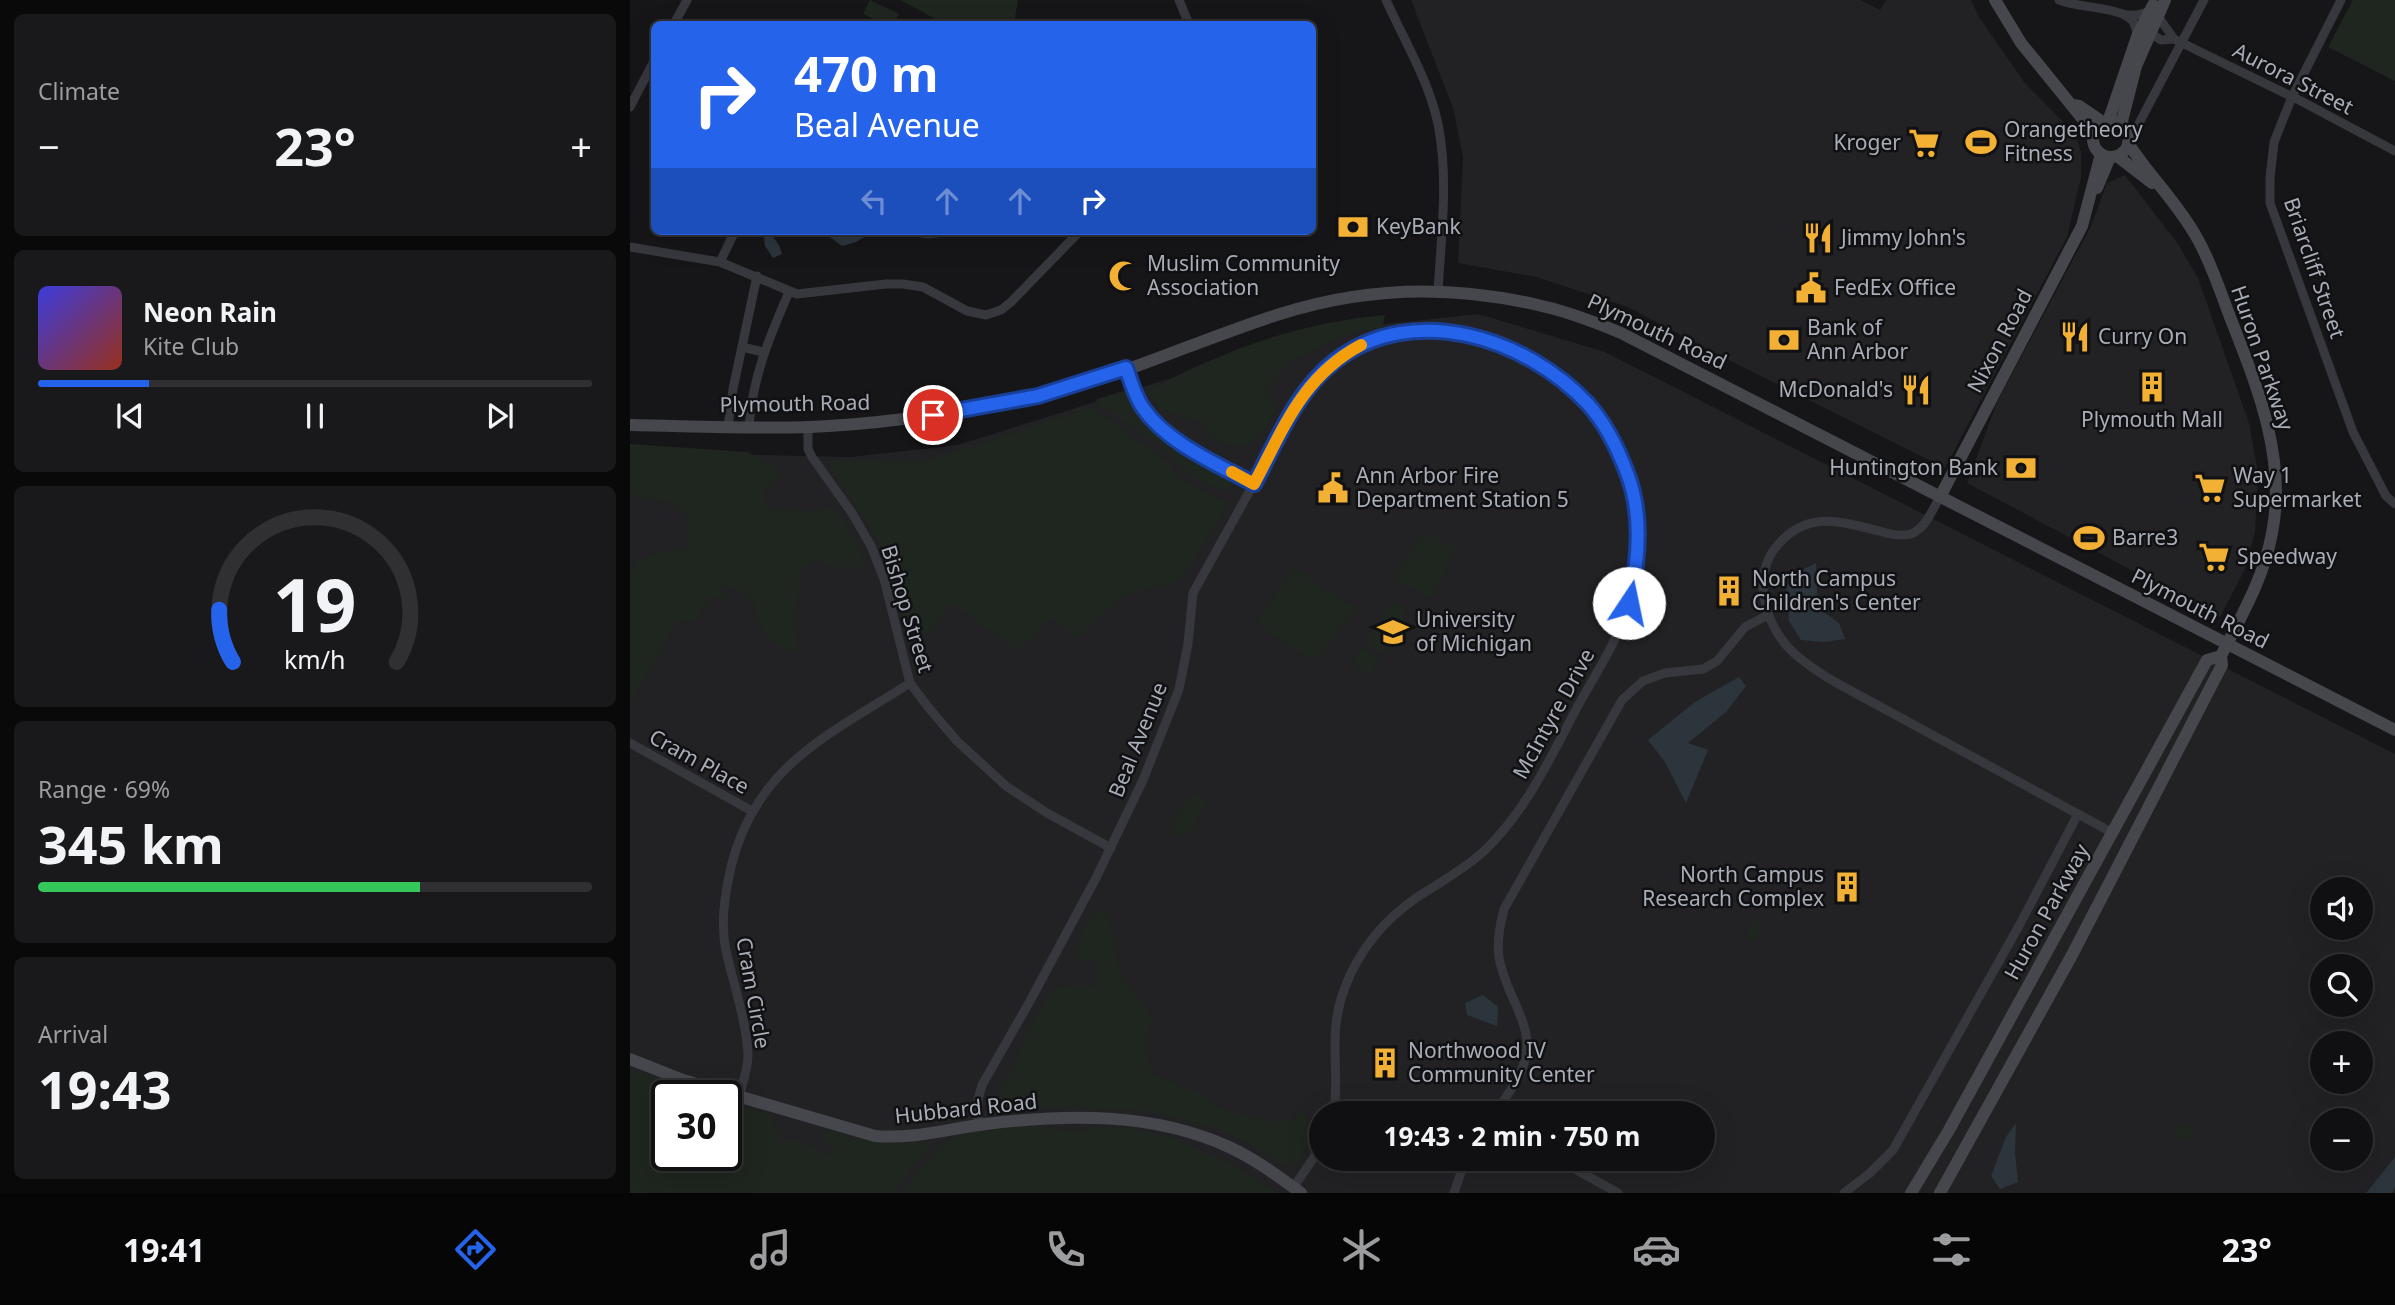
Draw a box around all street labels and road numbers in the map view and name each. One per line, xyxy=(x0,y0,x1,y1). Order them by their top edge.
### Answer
street label: Aurora Street xyxy=(2229,36,2359,121)
street label: Briarcliff Street xyxy=(2278,194,2352,342)
street label: Huron Parkway xyxy=(2225,282,2301,434)
street label: Nixon Road xyxy=(1960,284,2038,397)
street label: Plymouth Road xyxy=(1583,287,1732,376)
street label: Plymouth Road xyxy=(719,388,871,418)
street label: Bishop Street xyxy=(875,542,941,676)
street label: Plymouth Road xyxy=(2127,561,2274,655)
street label: McIntyre Drive xyxy=(1506,643,1601,784)
street label: Beal Avenue xyxy=(1101,678,1173,801)
street label: Cram Place xyxy=(644,722,754,800)
street label: Huron Parkway xyxy=(1997,838,2095,984)
street label: Cram Circle xyxy=(730,935,778,1051)
street label: Hubbard Road xyxy=(893,1087,1039,1129)

